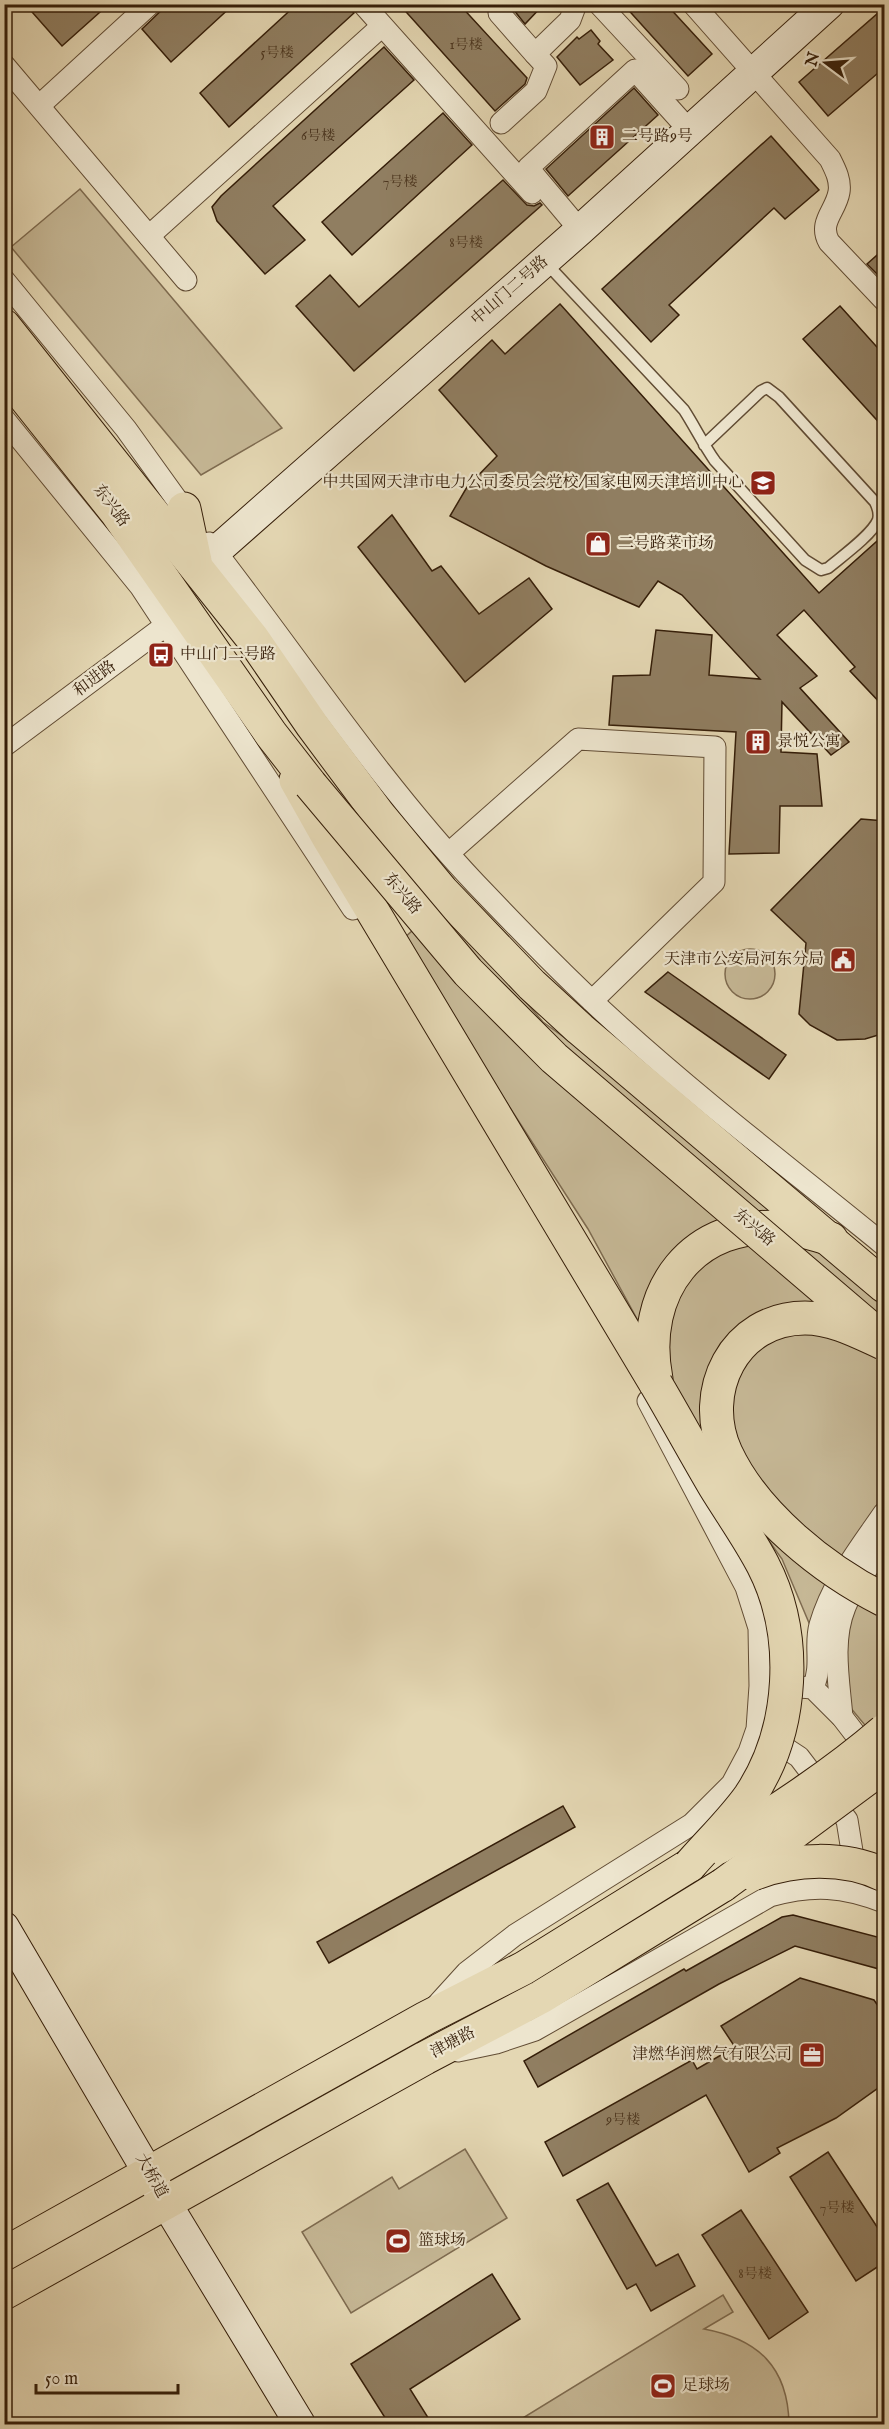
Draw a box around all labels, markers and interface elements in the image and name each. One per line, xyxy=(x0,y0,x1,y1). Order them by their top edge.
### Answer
north arrow xyxy=(796,33,856,93)
house number: 1号楼 xyxy=(449,36,483,54)
house number: 5号楼 xyxy=(260,44,294,62)
text: N xyxy=(802,50,825,70)
building icon: 二号路9号 xyxy=(587,122,617,152)
house number: 6号楼 xyxy=(301,127,335,145)
place label: 二号路9号 xyxy=(622,127,693,147)
house number: 7号楼 xyxy=(383,173,417,191)
house number: 8号楼 xyxy=(449,234,483,252)
street label: 中山门二号路 xyxy=(467,252,553,330)
school or university icon: 中共国网天津市电力公司委员会党校/国家电网天津培训中心 xyxy=(748,468,778,498)
place label: 中共国网天津市电力公司委员会党校/国家电网天津培训中心 xyxy=(323,473,744,493)
street label: 东兴路 xyxy=(89,481,133,531)
shop icon: 二号路菜市场 xyxy=(583,529,613,559)
place label: 二号路菜市场 xyxy=(618,534,714,554)
bus stop icon: 中山门二号路 xyxy=(146,640,176,670)
place label: 中山门二号路 xyxy=(180,645,276,665)
street label: 和进路 xyxy=(70,657,120,701)
building icon: 景悦公寓 xyxy=(743,727,773,757)
place label: 景悦公寓 xyxy=(777,732,841,752)
street label: 东兴路 xyxy=(379,869,425,919)
public building icon: 天津市公安局河东分局 xyxy=(828,945,858,975)
place label: 天津市公安局河东分局 xyxy=(664,950,824,970)
street label: 东兴路 xyxy=(729,1205,779,1251)
street label: 津塘路 xyxy=(427,2023,479,2063)
office icon: 津燃华润燃气有限公司 xyxy=(797,2040,827,2070)
place label: 津燃华润燃气有限公司 xyxy=(632,2045,792,2065)
house number: 9号楼 xyxy=(605,2111,640,2129)
street label: 大桥道 xyxy=(131,2150,171,2202)
house number: 7号楼 xyxy=(820,2199,854,2217)
sports icon: 篮球场 xyxy=(383,2226,413,2256)
place label: 篮球场 xyxy=(418,2231,466,2251)
house number: 8号楼 xyxy=(738,2265,772,2283)
scale bar xyxy=(36,2357,178,2395)
text: 50 m xyxy=(45,2368,78,2391)
sports icon: 足球场 xyxy=(648,2371,678,2401)
place label: 足球场 xyxy=(682,2376,730,2396)

